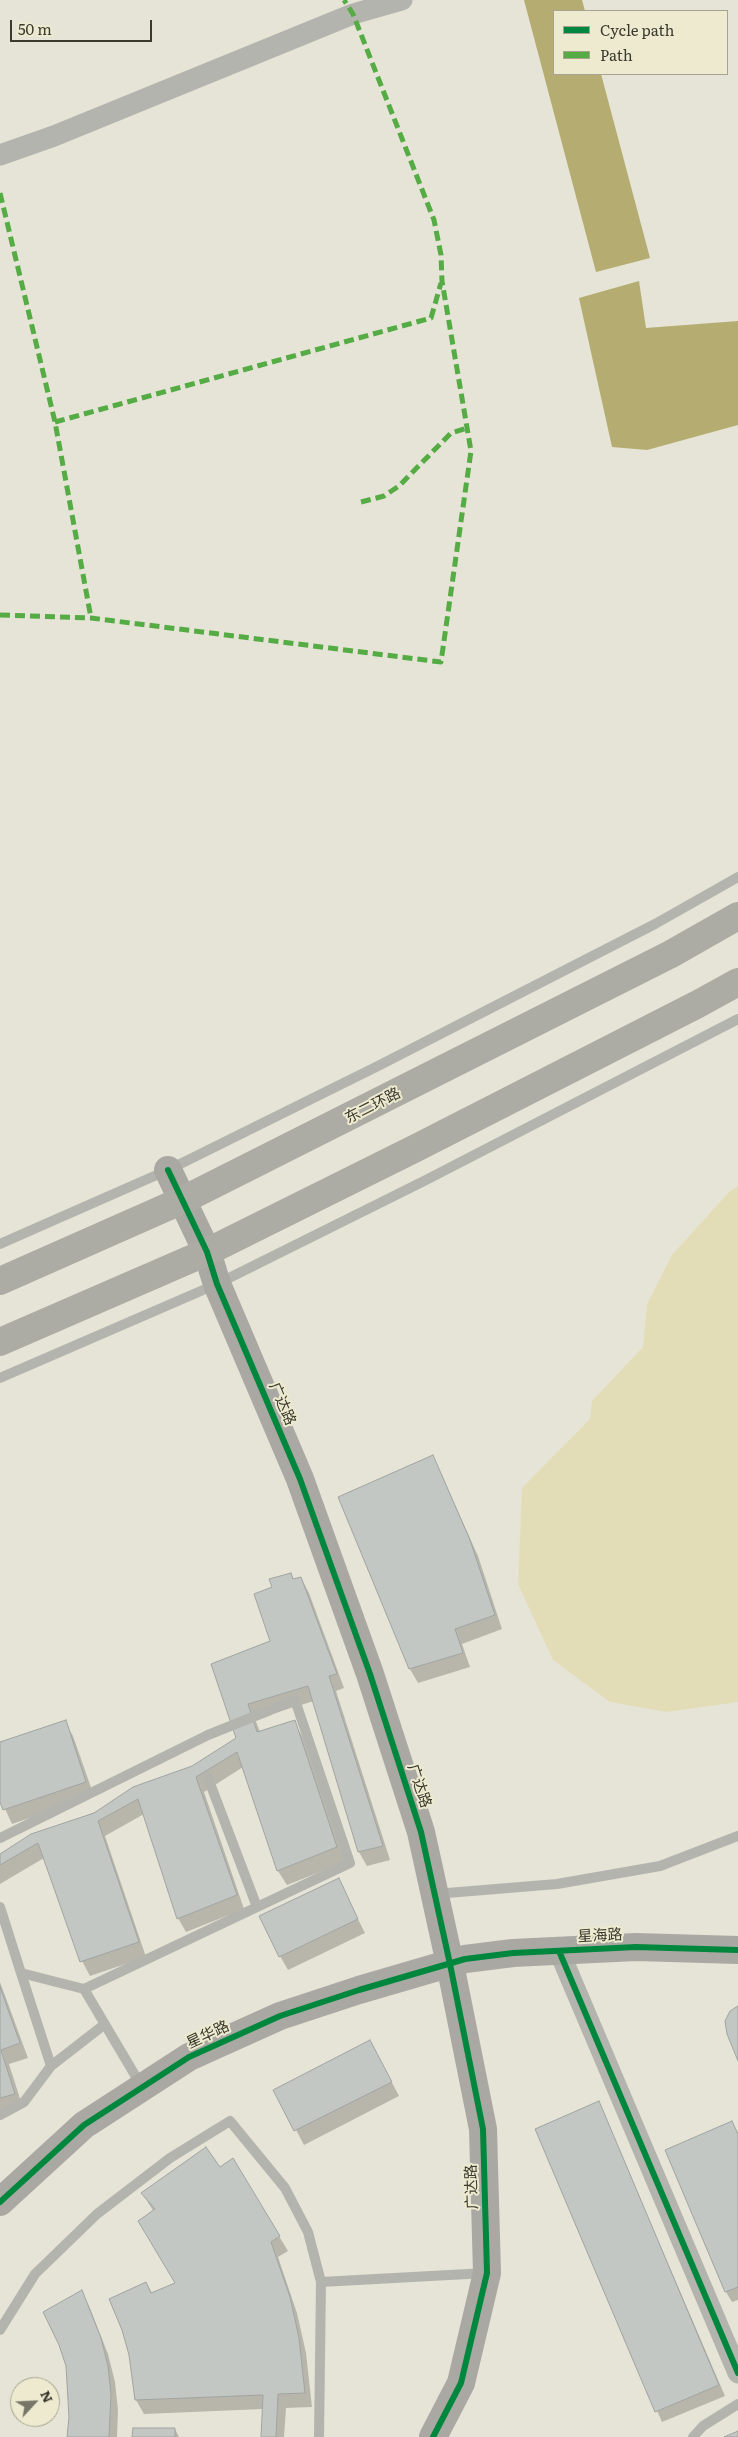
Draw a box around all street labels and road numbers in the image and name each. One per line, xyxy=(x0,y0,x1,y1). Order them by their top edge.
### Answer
street label: 东二环路 xyxy=(342,1084,404,1128)
street label: 广达路 xyxy=(265,1380,299,1428)
street label: 广达路 xyxy=(403,1762,435,1810)
street label: 星海路 xyxy=(577,1926,623,1946)
street label: 星华路 xyxy=(184,2017,232,2053)
street label: 广达路 xyxy=(462,2164,482,2210)

